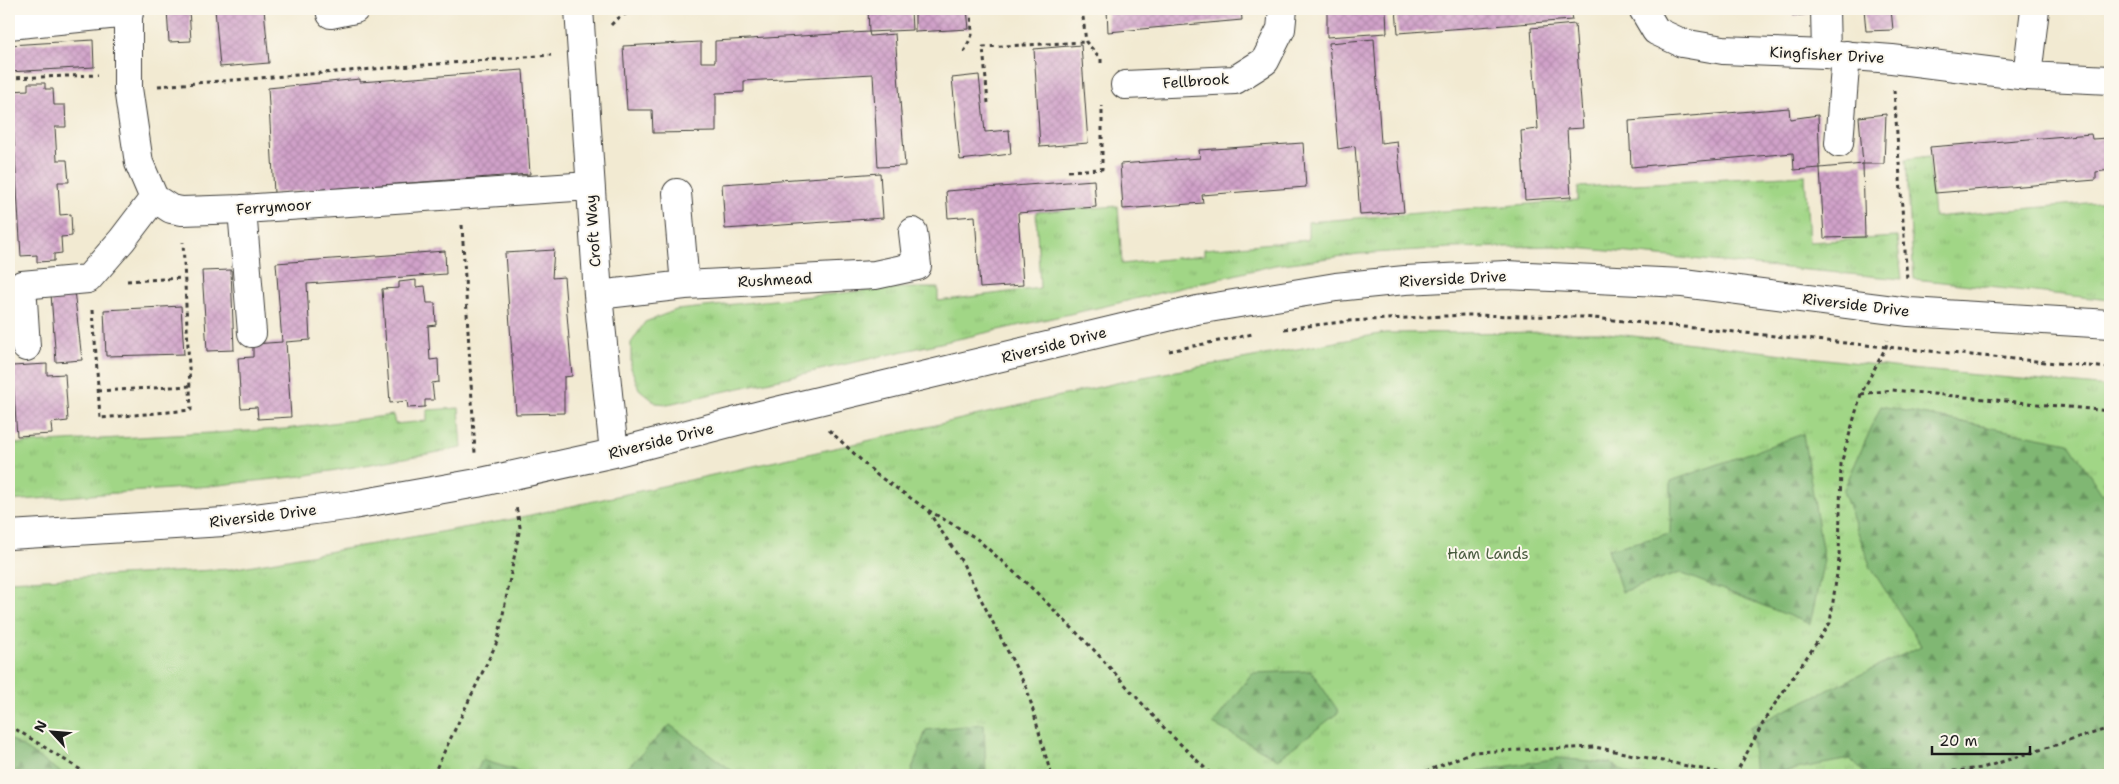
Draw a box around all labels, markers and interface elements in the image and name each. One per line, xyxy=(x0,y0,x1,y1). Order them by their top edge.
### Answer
street label: Kingfisher Drive xyxy=(1769,42,1885,68)
street label: Fellbrook xyxy=(1162,69,1230,93)
street label: Ferrymoor xyxy=(236,194,312,220)
street label: Croft Way xyxy=(580,194,606,268)
street label: Riverside Drive xyxy=(1399,266,1507,292)
street label: Rushmead xyxy=(737,268,813,292)
street label: Riverside Drive xyxy=(1801,289,1911,321)
street label: Riverside Drive xyxy=(999,322,1109,368)
street label: Riverside Drive xyxy=(606,418,716,464)
street label: Riverside Drive xyxy=(208,500,318,532)
park label: Ham Lands xyxy=(1447,544,1529,564)
north arrow xyxy=(28,706,78,756)
text: N xyxy=(30,717,51,735)
scale bar xyxy=(1932,724,2029,756)
text: 20 m xyxy=(1939,731,1978,751)

